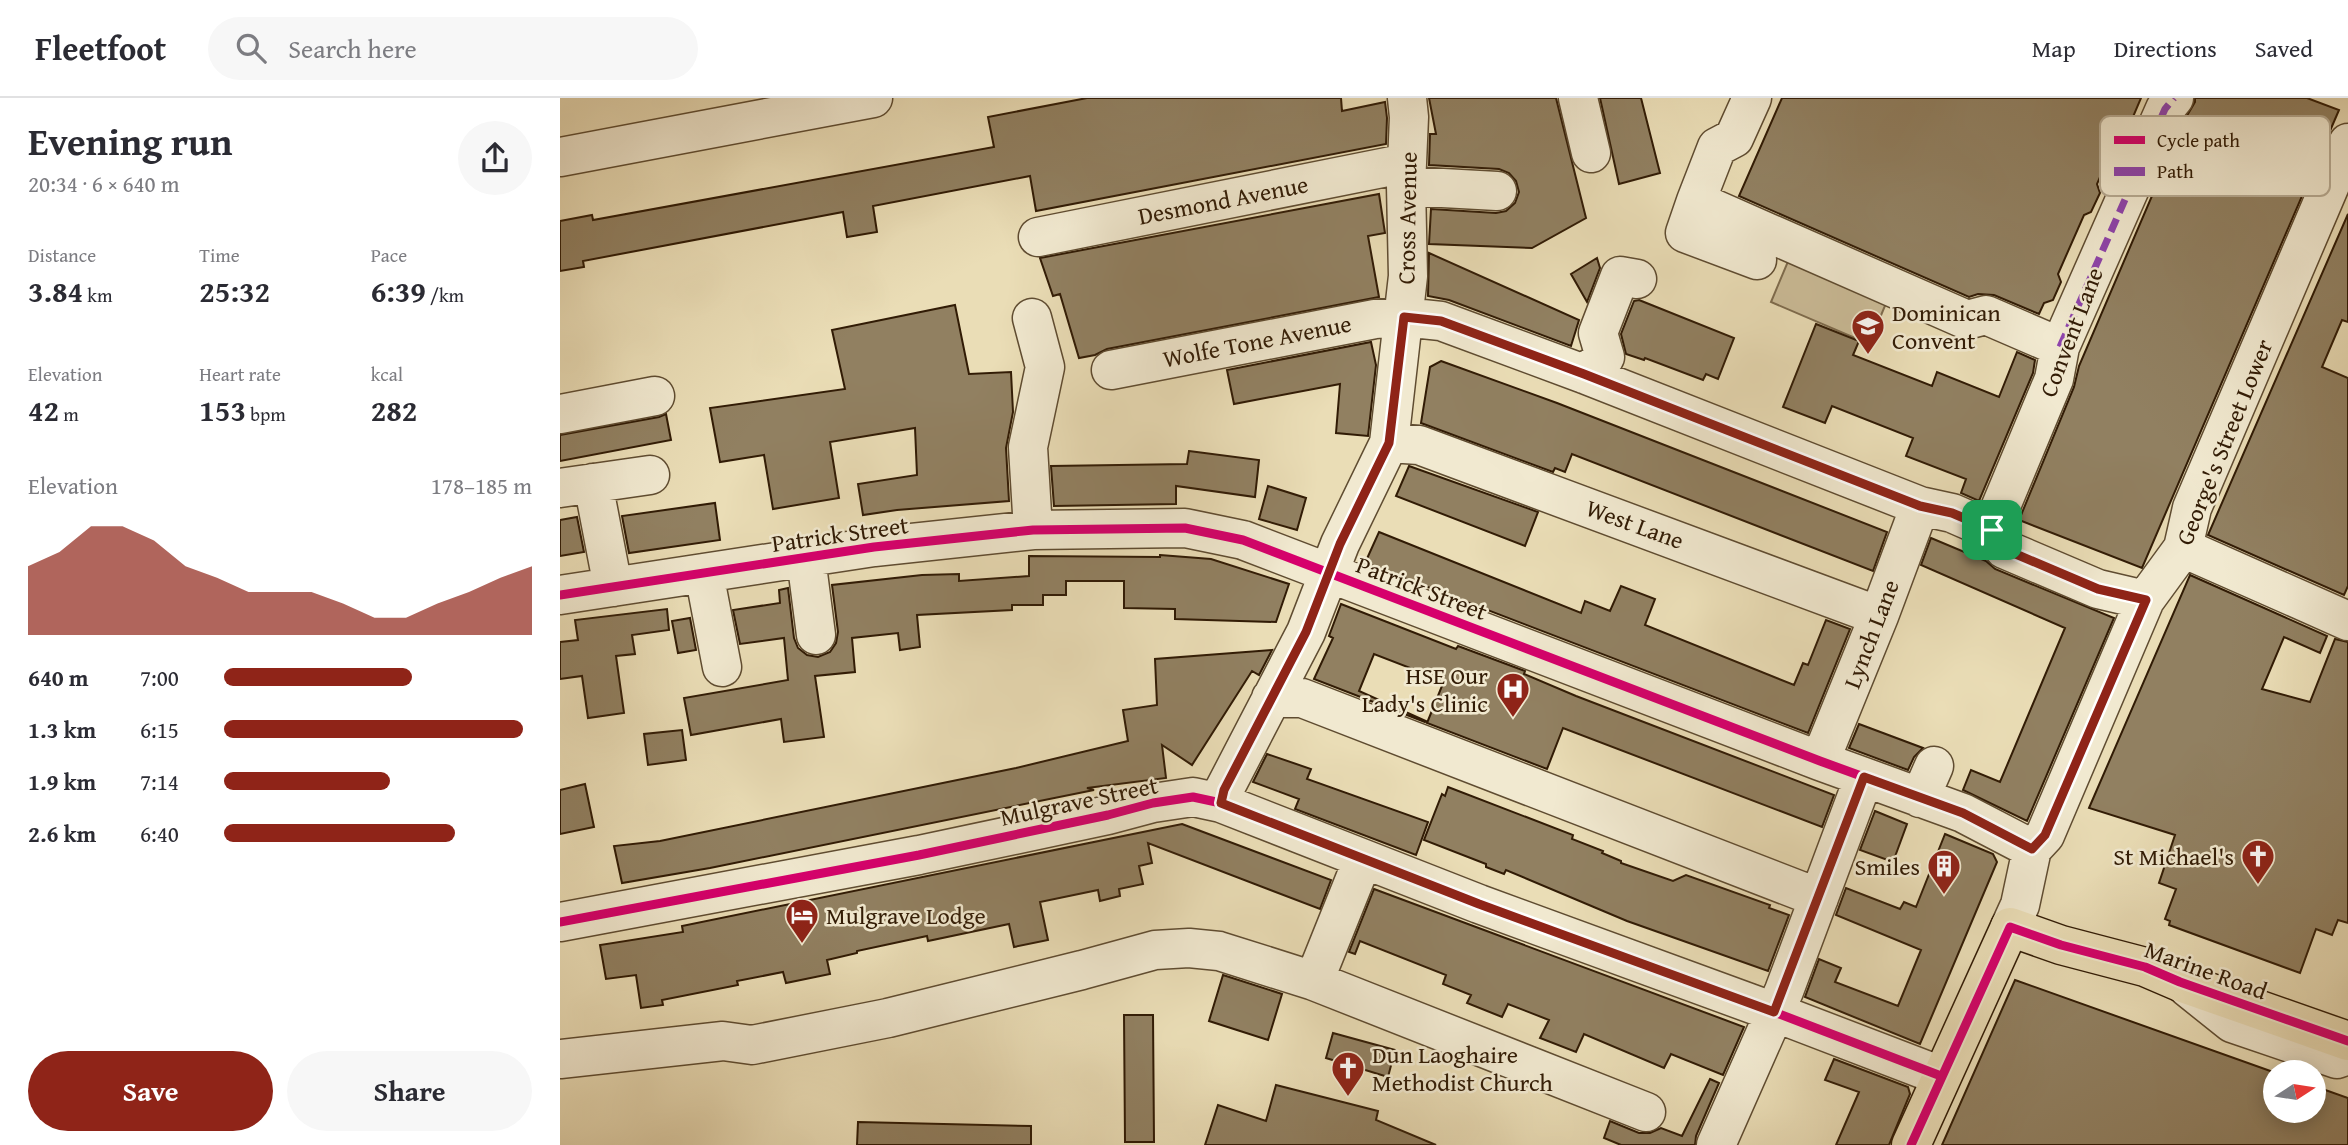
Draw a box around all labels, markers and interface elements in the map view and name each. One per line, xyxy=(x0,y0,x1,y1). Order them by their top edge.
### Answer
search box xyxy=(208,17,698,80)
text: Fleetfoot xyxy=(35,24,166,72)
icon: search xyxy=(232,29,270,67)
text: Search here xyxy=(288,29,417,68)
text: Map xyxy=(2032,31,2076,66)
text: Directions xyxy=(2114,31,2217,66)
text: Saved xyxy=(2255,31,2313,66)
text: Evening run xyxy=(28,113,232,169)
legend xyxy=(2100,116,2330,196)
button: share xyxy=(458,121,532,195)
text: Cycle path xyxy=(2157,126,2240,154)
street label: Cross Avenue xyxy=(1388,151,1426,285)
text: Path xyxy=(2157,157,2194,185)
street label: Desmond Avenue xyxy=(1135,166,1311,234)
text: 20:34 · 6 × 640 m xyxy=(28,167,180,200)
text: Distance xyxy=(28,241,96,269)
text: Time xyxy=(199,241,240,269)
text: Pace xyxy=(371,241,407,269)
street label: Convent Lane xyxy=(2030,262,2112,402)
text: 3.84 xyxy=(28,269,83,313)
text: 25:32 xyxy=(199,269,270,313)
text: 6:39 xyxy=(371,269,426,313)
text: km xyxy=(83,281,112,309)
text: /km xyxy=(426,281,464,309)
place label: Dominican Convent xyxy=(1892,295,2001,358)
street label: Wolfe Tone Avenue xyxy=(1160,306,1354,376)
school or university icon: Dominican Convent xyxy=(1849,307,1887,356)
street label: George's Street Lower xyxy=(2167,334,2281,550)
text: Elevation xyxy=(28,360,102,388)
text: Heart rate xyxy=(199,360,281,388)
text: kcal xyxy=(371,360,403,388)
text: 42 xyxy=(28,388,59,432)
text: 153 xyxy=(199,388,246,432)
text: 282 xyxy=(371,388,417,432)
text: m xyxy=(59,400,79,428)
text: bpm xyxy=(246,400,286,428)
text: Elevation xyxy=(28,469,118,502)
text: 178–185 m xyxy=(431,469,532,502)
street label: West Lane xyxy=(1581,490,1689,558)
pin xyxy=(1962,500,2022,560)
street label: Patrick Street xyxy=(769,507,911,561)
icon: arrive xyxy=(1973,511,2011,549)
street label: Patrick Street xyxy=(1351,547,1493,629)
street label: Lynch Lane xyxy=(1834,575,1908,693)
place label: HSE Our Lady's Clinic xyxy=(1362,658,1488,721)
text: 640 m xyxy=(28,661,89,694)
text: 7:00 xyxy=(140,661,179,694)
hospital icon: HSE Our Lady's Clinic xyxy=(1494,670,1532,719)
text: 1.3 km xyxy=(28,713,96,746)
text: 6:15 xyxy=(140,713,179,746)
text: 1.9 km xyxy=(28,765,96,798)
text: 7:14 xyxy=(140,765,179,798)
street label: Mulgrave Street xyxy=(997,767,1162,835)
text: 2.6 km xyxy=(28,817,96,850)
text: 6:40 xyxy=(140,817,179,850)
church icon: St Michael's xyxy=(2239,837,2277,886)
place label: St Michael's xyxy=(2113,839,2234,874)
building icon: Smiles xyxy=(1925,847,1963,896)
place label: Smiles xyxy=(1854,849,1920,884)
hotel icon: Mulgrave Lodge xyxy=(783,896,821,945)
place label: Mulgrave Lodge xyxy=(826,898,986,933)
street label: Marine Road xyxy=(2140,932,2272,1008)
place label: Dun Laoghaire Methodist Church xyxy=(1372,1037,1553,1100)
church icon: Dun Laoghaire Methodist Church xyxy=(1329,1049,1367,1098)
button: Save xyxy=(28,1051,273,1131)
button: Share xyxy=(287,1051,532,1131)
north arrow xyxy=(2263,1060,2326,1124)
map controls xyxy=(2263,1060,2326,1123)

